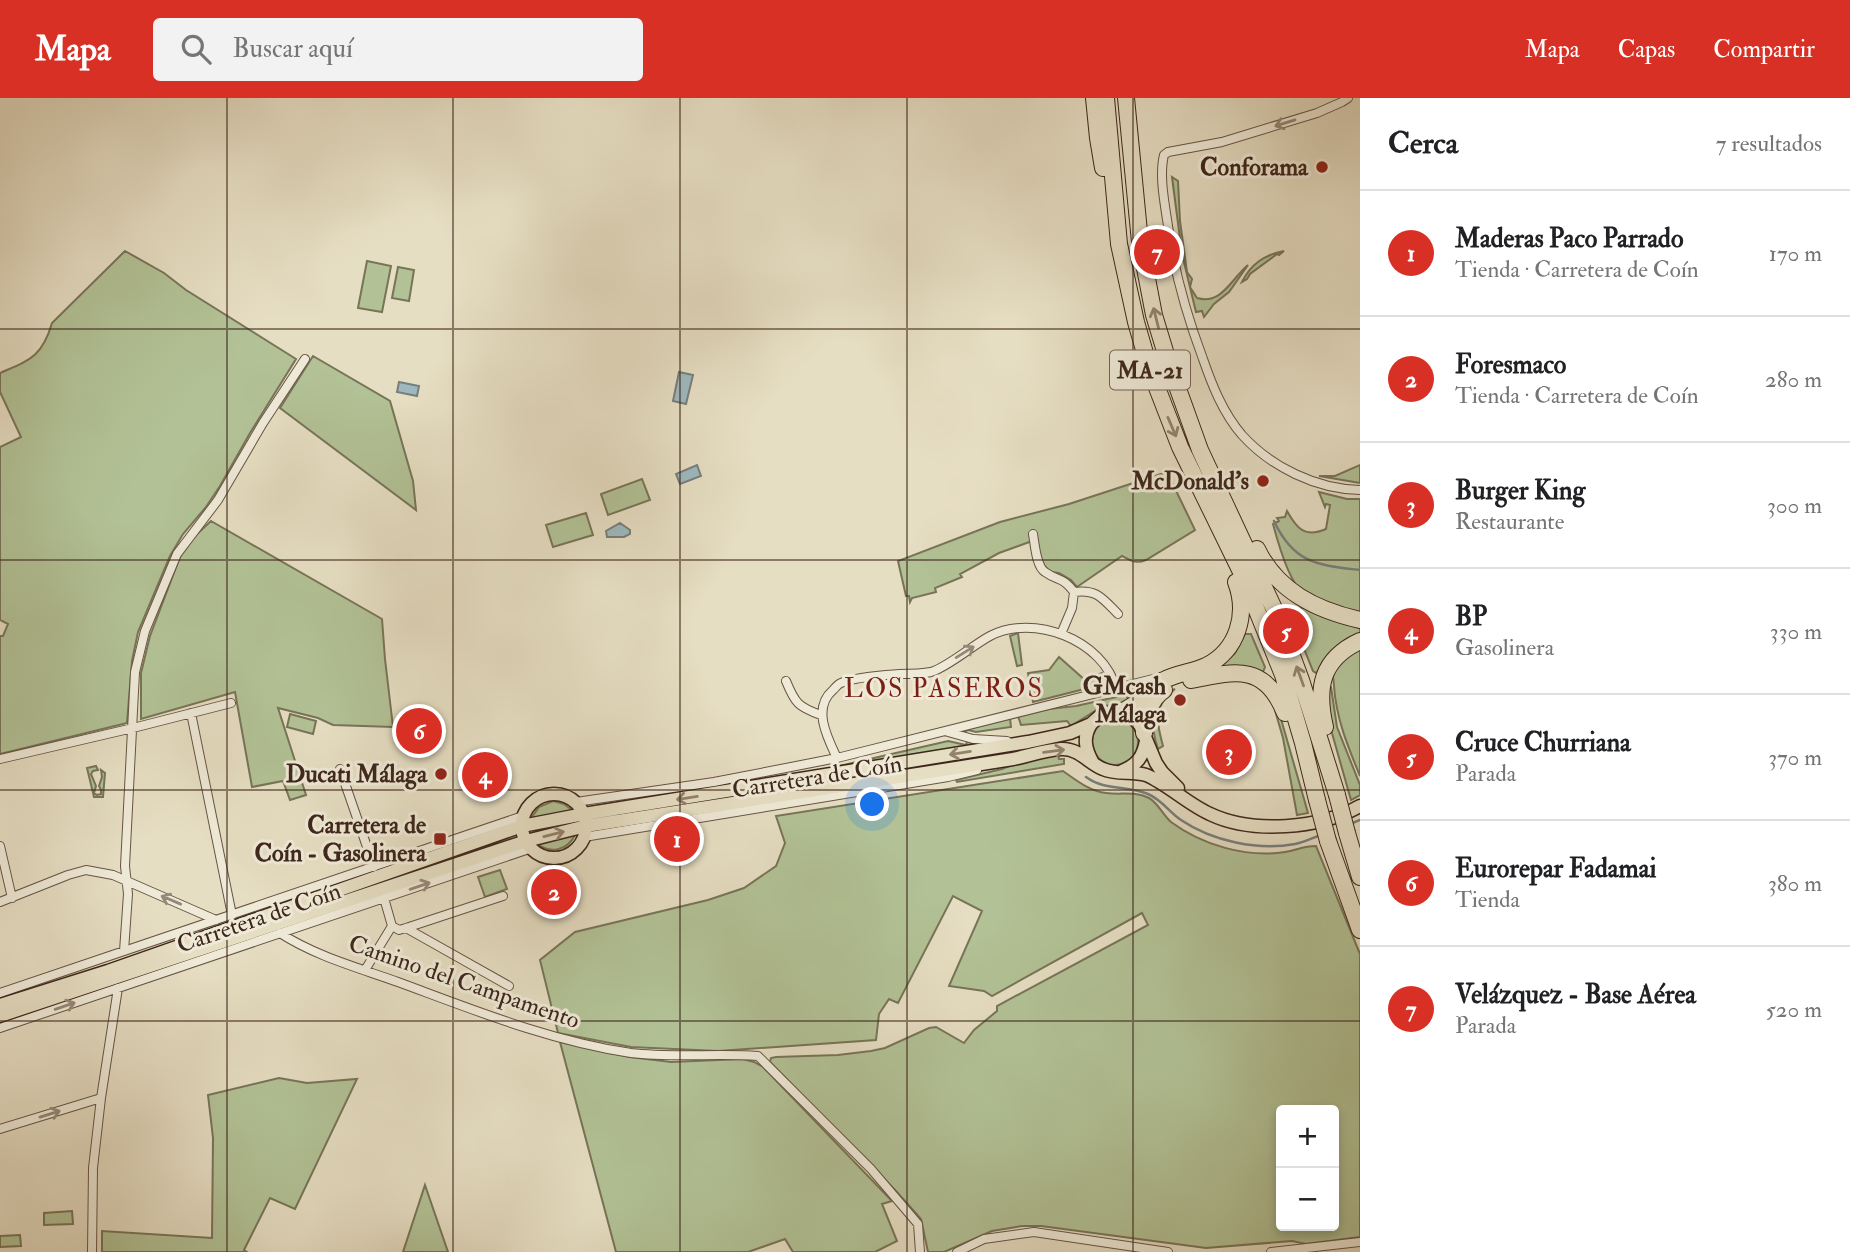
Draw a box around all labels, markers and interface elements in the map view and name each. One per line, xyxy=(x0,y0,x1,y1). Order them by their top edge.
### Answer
search box xyxy=(153,18,643,81)
text: Mapa xyxy=(35,29,111,70)
icon: search xyxy=(177,30,215,68)
text: Buscar aquí xyxy=(233,33,353,65)
text: Mapa xyxy=(1525,34,1580,65)
text: Capas xyxy=(1618,34,1675,65)
text: Compartir xyxy=(1713,34,1815,65)
one-way arrow xyxy=(1275,117,1297,130)
text: Cerca xyxy=(1388,125,1458,162)
text: 7 resultados xyxy=(1716,129,1822,158)
place label: Conforama xyxy=(1200,152,1309,183)
marker: Conforama xyxy=(1314,159,1330,175)
text: Maderas Paco Parrado xyxy=(1455,223,1683,255)
pin: 7 xyxy=(1134,226,1180,278)
text: 1 xyxy=(1407,239,1415,268)
text: 170 m xyxy=(1769,239,1822,268)
text: Tienda · Carretera de Coín xyxy=(1455,255,1699,284)
one-way arrow xyxy=(1148,307,1161,329)
text: Foresmaco xyxy=(1455,349,1566,381)
road number: MA-21 xyxy=(1110,350,1190,390)
text: 2 xyxy=(1405,365,1417,394)
text: 280 m xyxy=(1765,365,1822,394)
text: Tienda · Carretera de Coín xyxy=(1455,381,1699,410)
one-way arrow xyxy=(1166,415,1179,437)
place label: McDonald's xyxy=(1130,466,1249,497)
marker: McDonald's xyxy=(1255,473,1271,489)
text: Burger King xyxy=(1455,475,1585,507)
text: 3 xyxy=(1407,491,1415,520)
text: 300 m xyxy=(1767,491,1822,520)
text: Restaurante xyxy=(1455,507,1564,536)
text: BP xyxy=(1455,601,1487,633)
pin: 5 xyxy=(1263,605,1309,657)
text: 4 xyxy=(1405,617,1417,646)
text: 330 m xyxy=(1770,617,1822,646)
text: Gasolinera xyxy=(1455,633,1554,662)
one-way arrow xyxy=(954,644,974,658)
one-way arrow xyxy=(1292,666,1305,688)
place label: GMcash Málaga xyxy=(1083,671,1167,730)
district label: LOS PASEROS xyxy=(844,673,1044,705)
marker: GMcash Málaga xyxy=(1172,692,1188,708)
pin: 6 xyxy=(396,705,442,757)
pin: 3 xyxy=(1206,726,1252,778)
text: Cruce Churriana xyxy=(1455,727,1631,759)
text: 5 xyxy=(1406,743,1416,772)
text: 370 m xyxy=(1768,743,1822,772)
one-way arrow xyxy=(1042,745,1065,758)
one-way arrow xyxy=(949,747,972,760)
street label: Carretera de Coín xyxy=(730,748,904,806)
pin: 4 xyxy=(462,749,508,801)
place label: Ducati Málaga xyxy=(286,759,428,790)
text: Parada xyxy=(1455,759,1516,788)
marker: Ducati Málaga xyxy=(433,766,449,782)
your location xyxy=(855,787,889,821)
one-way arrow xyxy=(676,791,699,804)
place label: Carretera de Coín - Gasolinera xyxy=(254,810,427,869)
pin: 1 xyxy=(654,813,700,865)
one-way arrow xyxy=(542,827,565,840)
marker: Carretera de Coín - Gasolinera xyxy=(432,831,448,847)
text: Eurorepar Fadamai xyxy=(1455,853,1656,885)
pin: 2 xyxy=(531,866,577,918)
text: 6 xyxy=(1405,869,1417,898)
text: 380 m xyxy=(1768,869,1822,898)
street label: Carretera de Coín xyxy=(173,875,345,961)
one-way arrow xyxy=(408,879,430,891)
text: Tienda xyxy=(1455,885,1520,914)
one-way arrow xyxy=(161,893,183,906)
street label: Camino del Campamento xyxy=(344,928,584,1036)
text: Velázquez - Base Aérea xyxy=(1455,979,1696,1011)
text: 7 xyxy=(1406,995,1416,1024)
text: 520 m xyxy=(1766,995,1822,1024)
one-way arrow xyxy=(53,999,75,1011)
text: Parada xyxy=(1455,1011,1516,1040)
map controls xyxy=(1276,1105,1339,1231)
button: + xyxy=(1276,1105,1339,1168)
one-way arrow xyxy=(39,1106,61,1119)
button: − xyxy=(1276,1168,1339,1231)

